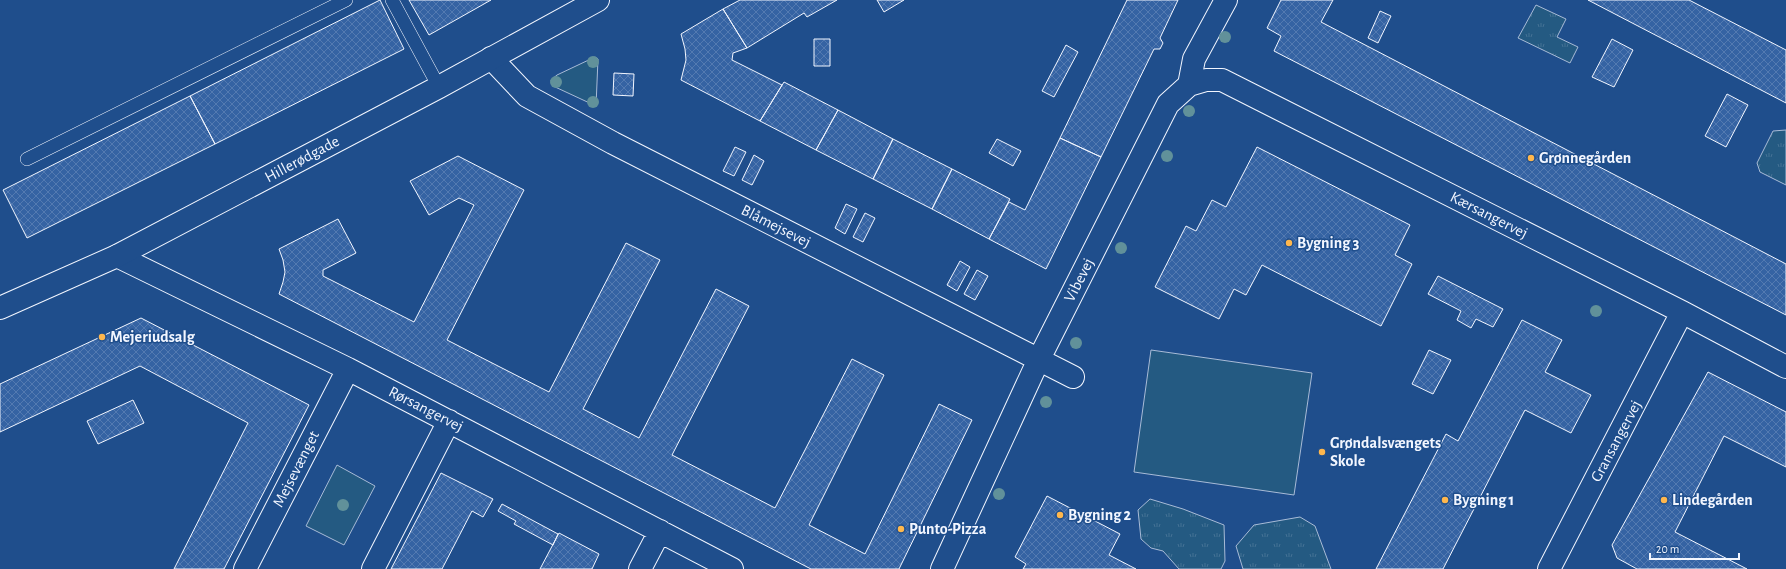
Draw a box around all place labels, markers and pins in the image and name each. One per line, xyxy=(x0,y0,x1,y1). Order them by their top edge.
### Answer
place label: Grønnegården xyxy=(1539,150,1631,166)
marker: Grønnegården xyxy=(1526,153,1536,163)
place label: Bygning 3 xyxy=(1297,235,1360,252)
marker: Bygning 3 xyxy=(1284,238,1294,248)
place label: Mejeriudsalg xyxy=(110,329,196,346)
marker: Mejeriudsalg xyxy=(97,332,107,342)
place label: Grøndalsvængets Skole xyxy=(1330,435,1441,469)
marker: Grøndalsvængets Skole xyxy=(1317,447,1327,457)
place label: Bygning 1 xyxy=(1453,492,1514,509)
place label: Lindegården xyxy=(1672,492,1753,508)
marker: Bygning 1 xyxy=(1440,495,1450,505)
marker: Lindegården xyxy=(1659,495,1669,505)
place label: Bygning 2 xyxy=(1068,507,1132,524)
marker: Bygning 2 xyxy=(1055,510,1065,520)
place label: Punto-Pizza xyxy=(909,521,987,537)
marker: Punto-Pizza xyxy=(896,524,906,534)

